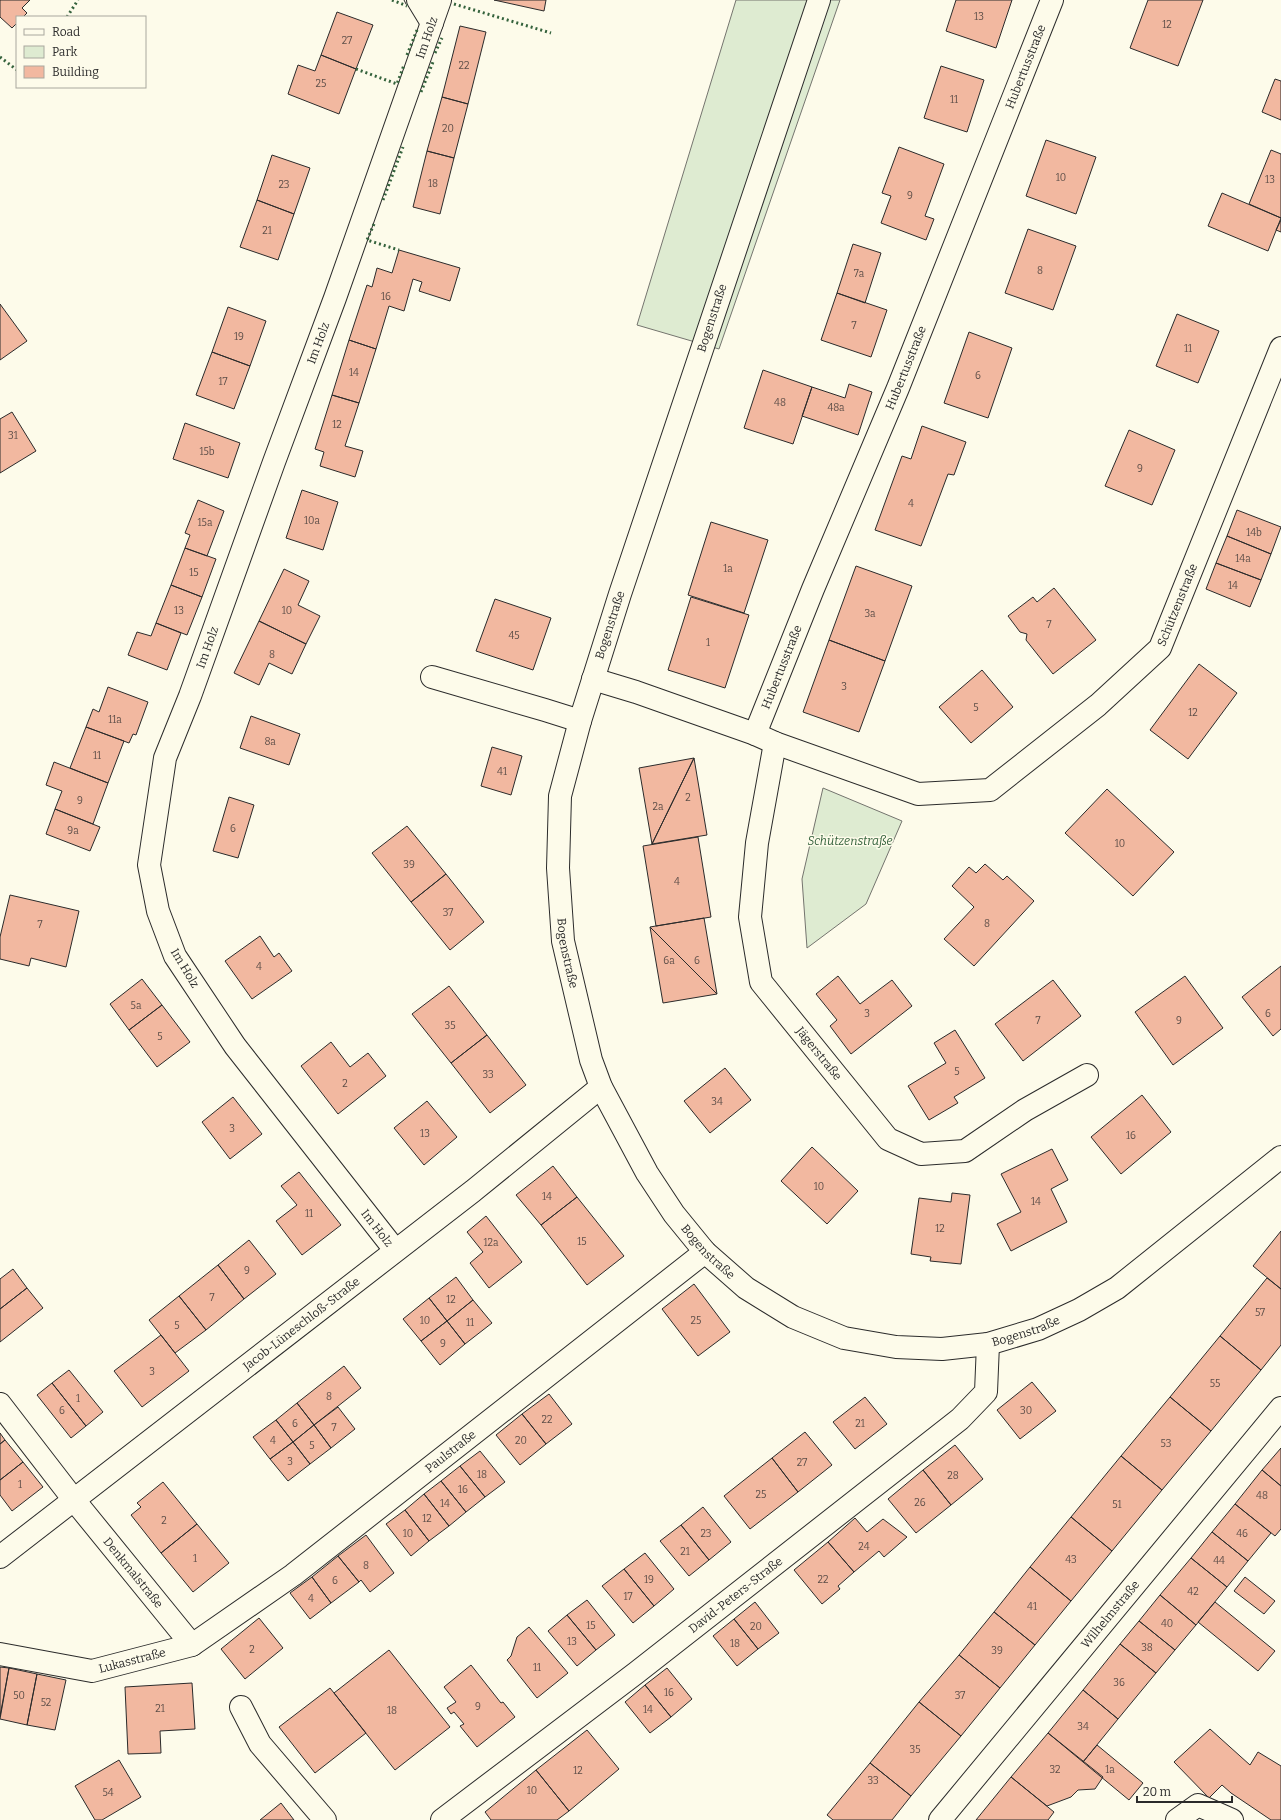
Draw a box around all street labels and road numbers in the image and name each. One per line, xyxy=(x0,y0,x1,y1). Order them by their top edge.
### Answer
street label: Im Holz xyxy=(413,15,441,61)
street label: Hubertusstraße xyxy=(1003,23,1048,111)
street label: Bogenstraße xyxy=(694,282,730,354)
street label: Im Holz xyxy=(304,320,332,366)
street label: Hubertusstraße xyxy=(883,324,929,412)
street label: Schützenstraße xyxy=(1154,562,1200,648)
street label: Bogenstraße xyxy=(592,589,628,661)
street label: Hubertusstraße xyxy=(759,623,805,711)
street label: Im Holz xyxy=(193,624,221,670)
street label: Bogenstraße xyxy=(554,918,581,989)
street label: Im Holz xyxy=(168,946,202,990)
street label: Jägerstraße xyxy=(793,1023,845,1083)
street label: Im Holz xyxy=(358,1207,396,1250)
street label: Bogenstraße xyxy=(678,1221,738,1282)
street label: Jacob-Lüneschloß-Straße xyxy=(239,1274,362,1374)
street label: Bogenstraße xyxy=(990,1313,1062,1349)
street label: Paulstraße xyxy=(423,1427,479,1476)
street label: Denkmalstraße xyxy=(100,1535,166,1611)
street label: David-Peters-Straße xyxy=(686,1554,785,1636)
street label: Wilhelmstraße xyxy=(1078,1578,1142,1651)
street label: Lukasstraße xyxy=(97,1645,167,1676)

